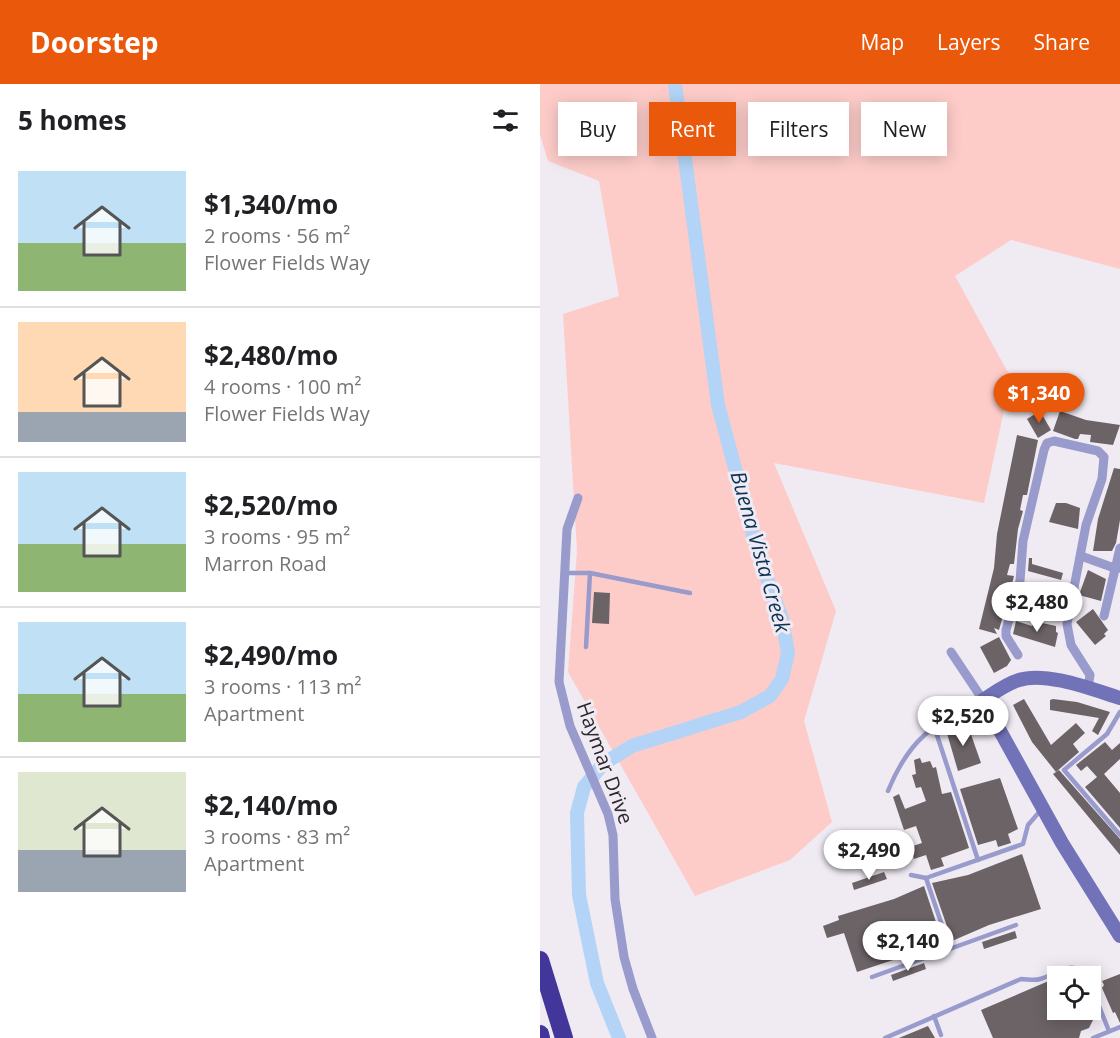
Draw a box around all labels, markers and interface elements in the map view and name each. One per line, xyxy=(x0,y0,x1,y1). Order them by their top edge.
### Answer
text: Doorstep xyxy=(30,23,158,61)
text: Map xyxy=(861,28,904,56)
text: Layers xyxy=(937,28,1001,56)
text: Share xyxy=(1034,28,1090,56)
text: 5 homes xyxy=(18,102,127,138)
chip: Buy xyxy=(558,102,637,156)
chip: Rent xyxy=(649,102,736,156)
chip: Filters xyxy=(748,102,849,156)
chip: New xyxy=(861,102,947,156)
icon: filters xyxy=(489,104,522,137)
text: $1,340/mo xyxy=(204,186,338,222)
icon: home xyxy=(66,195,138,267)
text: 2 rooms · 56 m² xyxy=(204,222,350,249)
text: Flower Fields Way xyxy=(204,249,370,276)
text: $2,480/mo xyxy=(204,337,338,373)
icon: home xyxy=(66,346,138,418)
text: 4 rooms · 100 m² xyxy=(204,373,362,400)
pin: $1,340 xyxy=(990,373,1088,424)
text: $1,340 xyxy=(1008,379,1070,406)
text: Flower Fields Way xyxy=(204,400,370,427)
water label: Buena Vista Creek xyxy=(725,468,798,636)
text: $2,520/mo xyxy=(204,487,338,523)
icon: home xyxy=(66,496,138,568)
text: 3 rooms · 95 m² xyxy=(204,523,350,550)
text: Marron Road xyxy=(204,550,327,577)
pin: $2,480 xyxy=(988,582,1086,633)
text: $2,480 xyxy=(1006,588,1068,615)
text: $2,490/mo xyxy=(204,637,338,673)
icon: home xyxy=(66,646,138,718)
text: 3 rooms · 113 m² xyxy=(204,673,362,700)
pin: $2,520 xyxy=(914,696,1012,747)
street label: Haymar Drive xyxy=(571,698,640,828)
text: Apartment xyxy=(204,700,304,727)
text: $2,520 xyxy=(932,702,994,729)
text: $2,140/mo xyxy=(204,787,338,823)
icon: home xyxy=(66,796,138,868)
text: 3 rooms · 83 m² xyxy=(204,823,350,850)
pin: $2,490 xyxy=(820,830,918,881)
text: $2,490 xyxy=(838,836,900,863)
text: Apartment xyxy=(204,850,304,877)
pin: $2,140 xyxy=(859,921,957,972)
text: $2,140 xyxy=(877,927,939,954)
map controls xyxy=(1047,966,1101,1020)
button: locate xyxy=(1047,966,1101,1020)

